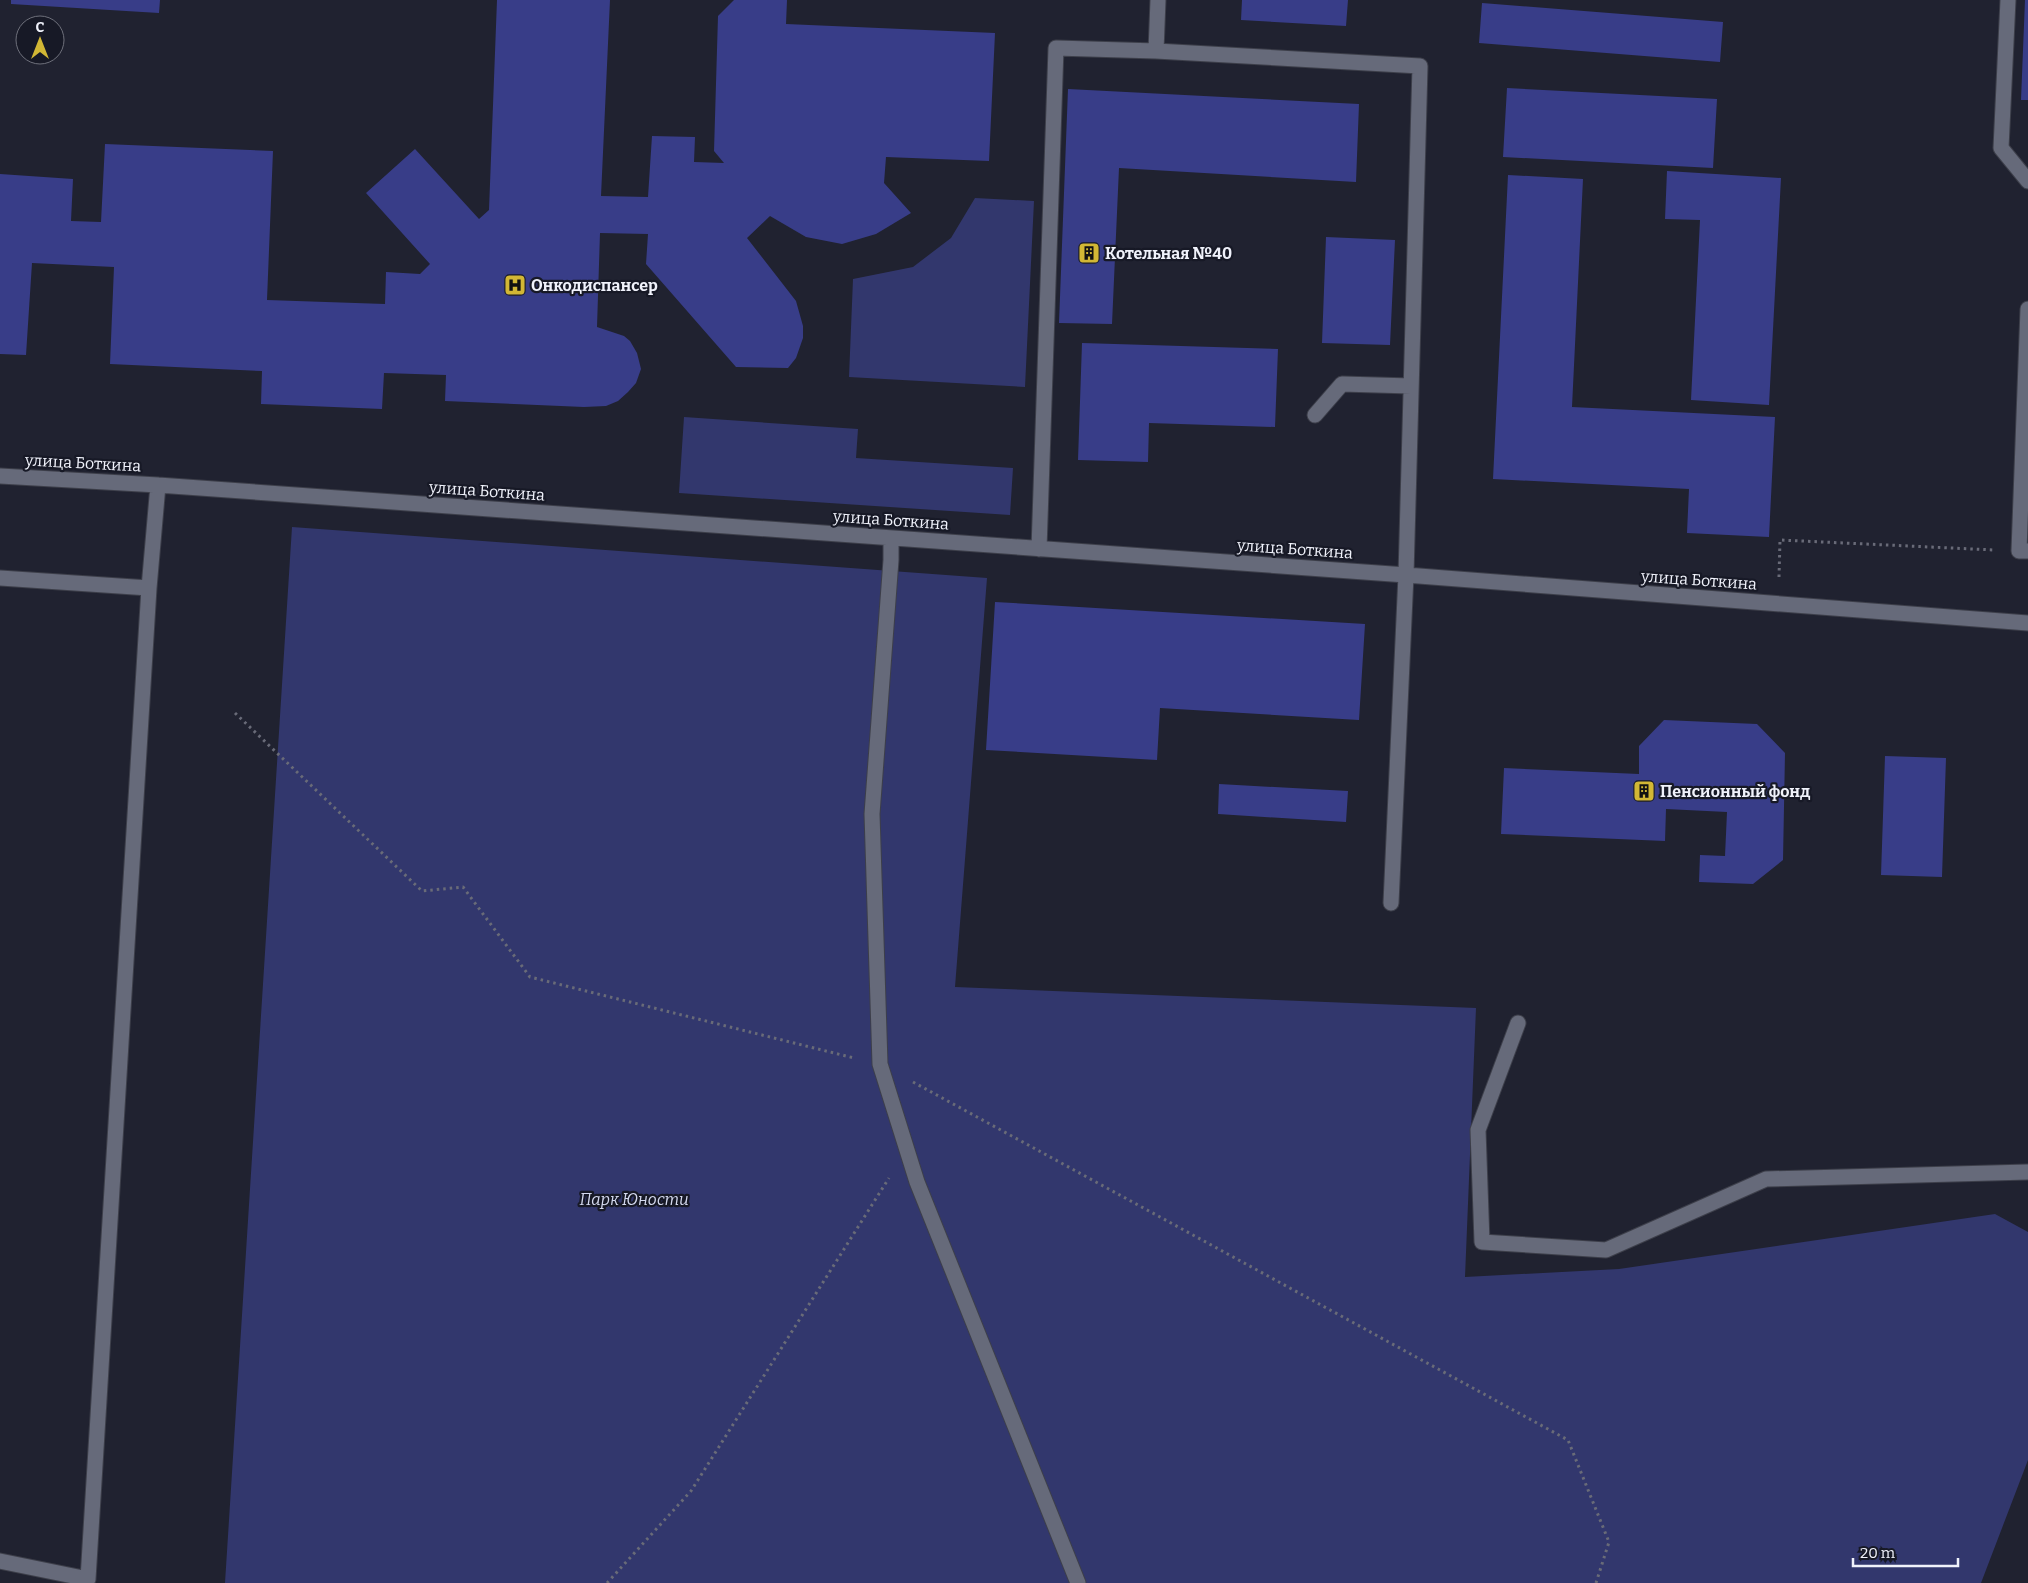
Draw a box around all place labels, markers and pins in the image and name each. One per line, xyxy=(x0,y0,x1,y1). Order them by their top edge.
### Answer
building icon: Котельная №40 xyxy=(1077,241,1101,265)
place label: Котельная №40 xyxy=(1105,244,1232,263)
hospital icon: Онкодиспансер xyxy=(503,273,527,297)
place label: Онкодиспансер xyxy=(531,276,658,295)
building icon: Пенсионный фонд xyxy=(1632,779,1656,803)
place label: Пенсионный фонд xyxy=(1660,782,1811,801)

